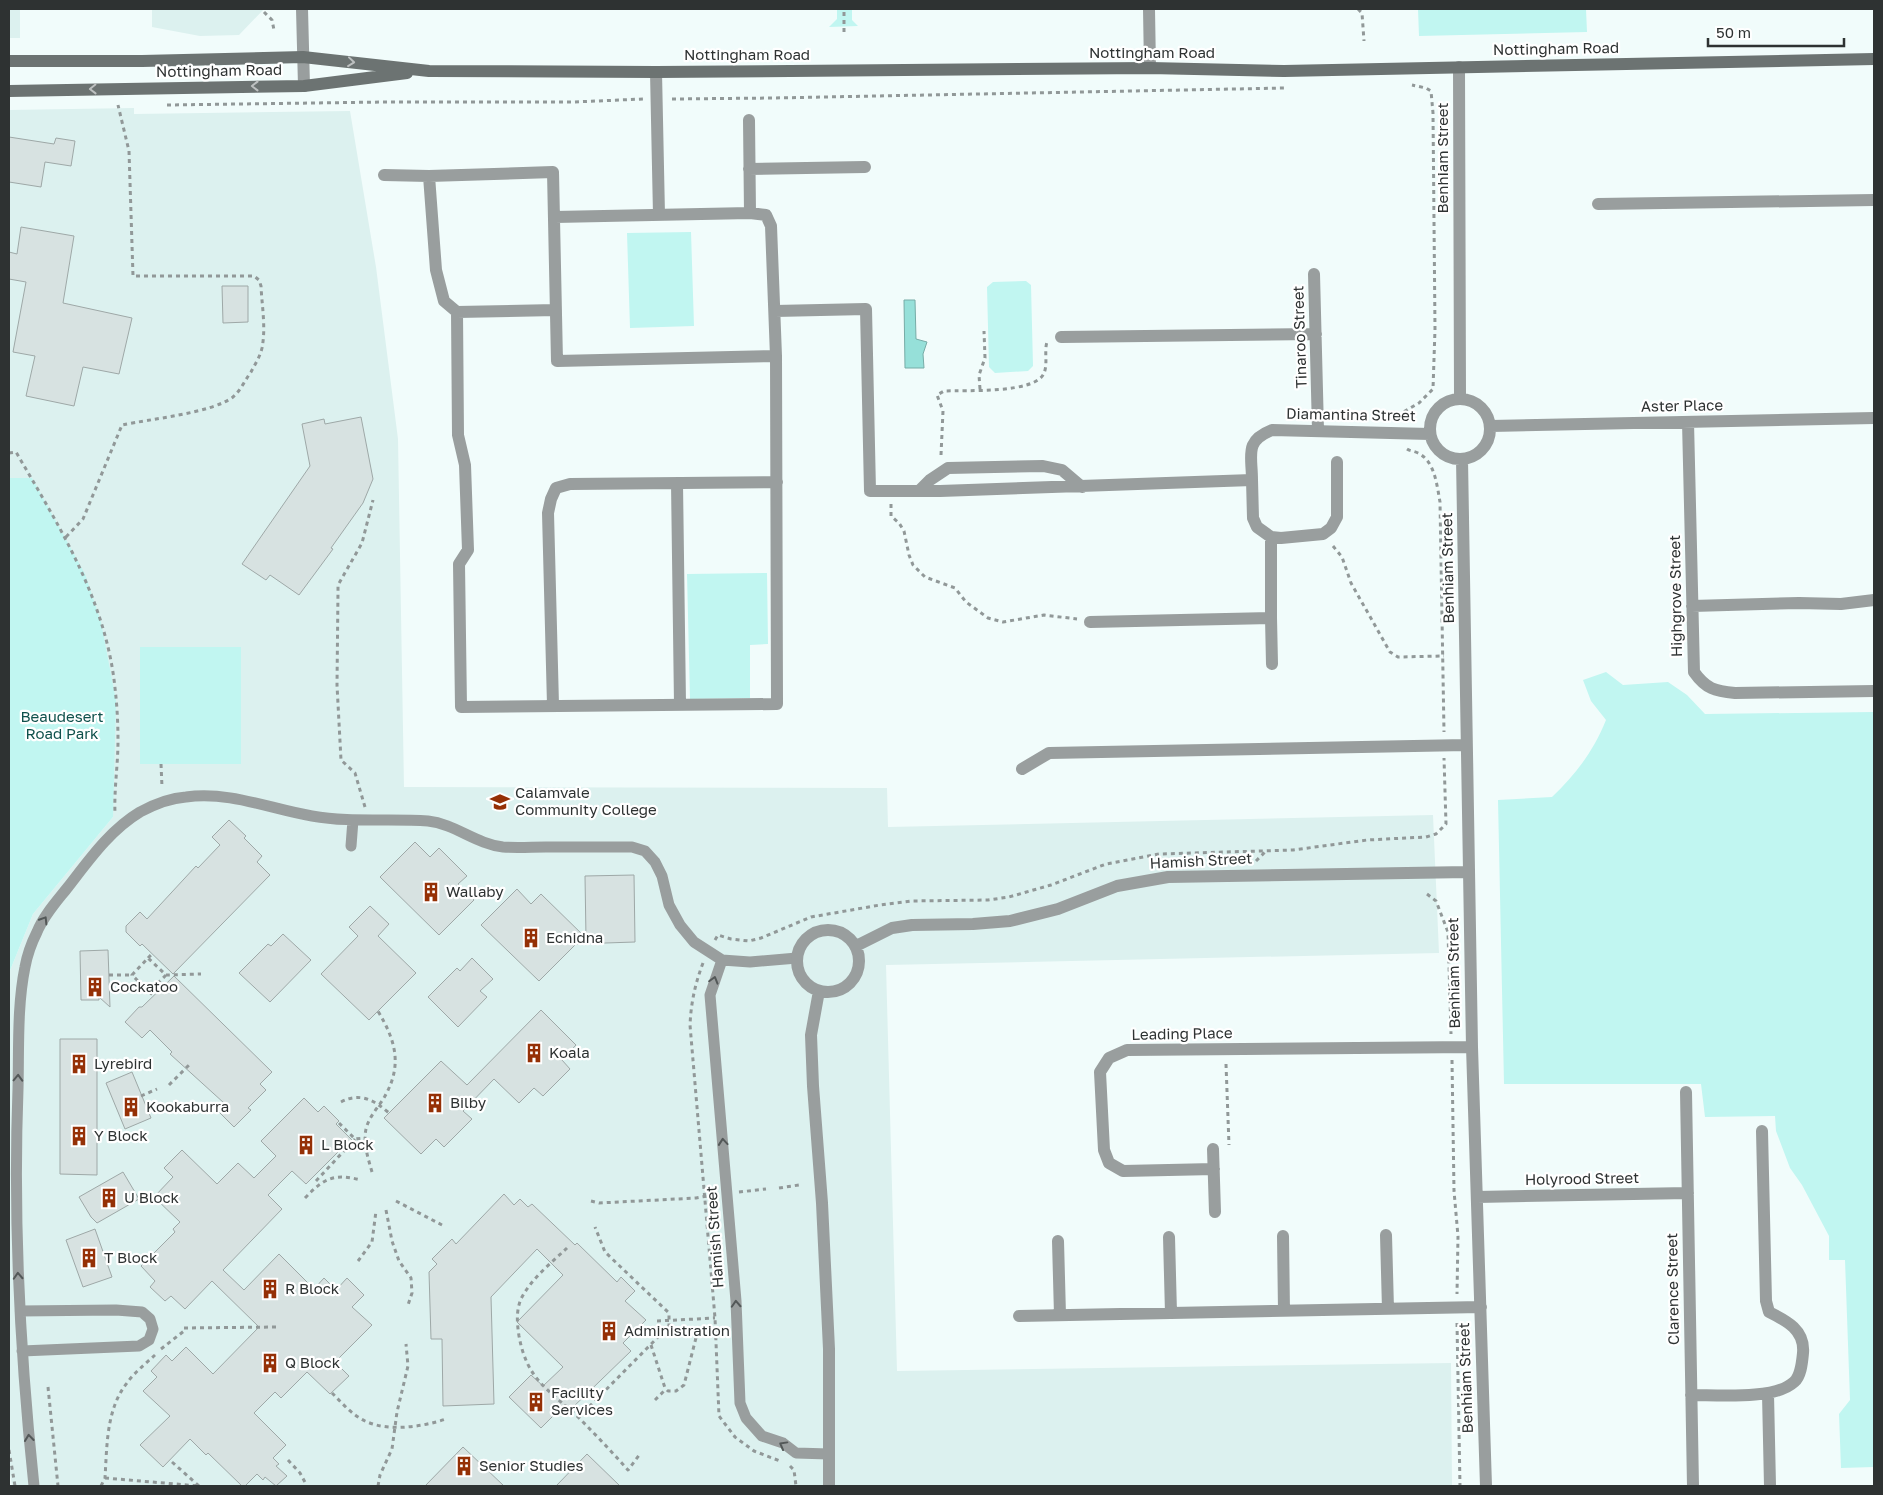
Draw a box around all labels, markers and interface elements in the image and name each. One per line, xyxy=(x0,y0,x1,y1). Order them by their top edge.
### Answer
scale bar xyxy=(1708,15,1844,47)
text: 50 m xyxy=(1716,23,1751,41)
street label: Nottingham Road xyxy=(1493,38,1619,58)
street label: Nottingham Road xyxy=(1089,43,1215,61)
street label: Nottingham Road xyxy=(684,45,810,63)
one-way arrow xyxy=(348,57,356,68)
street label: Nottingham Road xyxy=(156,60,282,80)
one-way arrow xyxy=(251,81,258,91)
one-way arrow xyxy=(88,84,96,94)
street label: Benhiam Street xyxy=(1433,102,1451,214)
street label: Tinaroo Street xyxy=(1288,285,1310,389)
street label: Aster Place xyxy=(1641,395,1724,415)
street label: Diamantina Street xyxy=(1286,404,1416,424)
street label: Benhiam Street xyxy=(1437,512,1457,624)
street label: Highgrove Street xyxy=(1665,535,1685,657)
park label: Beaudesert Road Park xyxy=(20,707,104,742)
place label: Calamvale Community College xyxy=(515,783,657,818)
school or university icon: Calamvale Community College xyxy=(489,791,511,813)
street label: Hamish Street xyxy=(1149,848,1253,872)
building icon: Wallaby xyxy=(420,881,442,903)
place label: Wallaby xyxy=(446,882,504,900)
one-way arrow xyxy=(37,916,47,925)
street label: Benhiam Street xyxy=(1443,917,1463,1029)
building icon: Echidna xyxy=(520,927,542,949)
place label: Echidna xyxy=(546,928,603,946)
building icon: Cockatoo xyxy=(84,976,106,998)
place label: Cockatoo xyxy=(110,977,178,995)
one-way arrow xyxy=(708,977,718,985)
street label: Leading Place xyxy=(1131,1023,1233,1043)
building icon: Koala xyxy=(523,1042,545,1064)
place label: Koala xyxy=(549,1043,590,1061)
building icon: Lyrebird xyxy=(68,1053,90,1075)
place label: Lyrebird xyxy=(94,1054,152,1072)
one-way arrow xyxy=(13,1074,24,1082)
building icon: Bilby xyxy=(424,1092,446,1114)
place label: Bilby xyxy=(450,1093,487,1111)
building icon: Kookaburra xyxy=(120,1096,142,1118)
place label: Kookaburra xyxy=(146,1097,229,1115)
building icon: Y Block xyxy=(68,1125,90,1147)
place label: Y Block xyxy=(94,1126,148,1144)
building icon: L Block xyxy=(295,1134,317,1156)
place label: L Block xyxy=(321,1135,374,1153)
one-way arrow xyxy=(718,1137,729,1145)
street label: Holyrood Street xyxy=(1525,1168,1639,1188)
street label: Hamish Street xyxy=(701,1185,727,1289)
building icon: U Block xyxy=(98,1187,120,1209)
place label: U Block xyxy=(124,1188,180,1206)
street label: Clarence Street xyxy=(1662,1233,1682,1345)
building icon: T Block xyxy=(78,1247,100,1269)
place label: T Block xyxy=(104,1248,158,1266)
one-way arrow xyxy=(13,1271,24,1279)
building icon: R Block xyxy=(259,1278,281,1300)
place label: R Block xyxy=(285,1279,340,1297)
one-way arrow xyxy=(730,1299,741,1307)
building icon: Administration xyxy=(598,1320,620,1342)
place label: Administration xyxy=(624,1321,730,1339)
street label: Benhiam Street xyxy=(1454,1322,1476,1434)
building icon: Q Block xyxy=(259,1352,281,1374)
place label: Q Block xyxy=(285,1353,341,1371)
place label: Facility Services xyxy=(551,1383,613,1418)
building icon: Facility Services xyxy=(525,1391,547,1413)
one-way arrow xyxy=(24,1433,35,1441)
one-way arrow xyxy=(779,1441,788,1451)
building icon: Senior Studies xyxy=(453,1455,475,1477)
place label: Senior Studies xyxy=(479,1456,583,1474)

